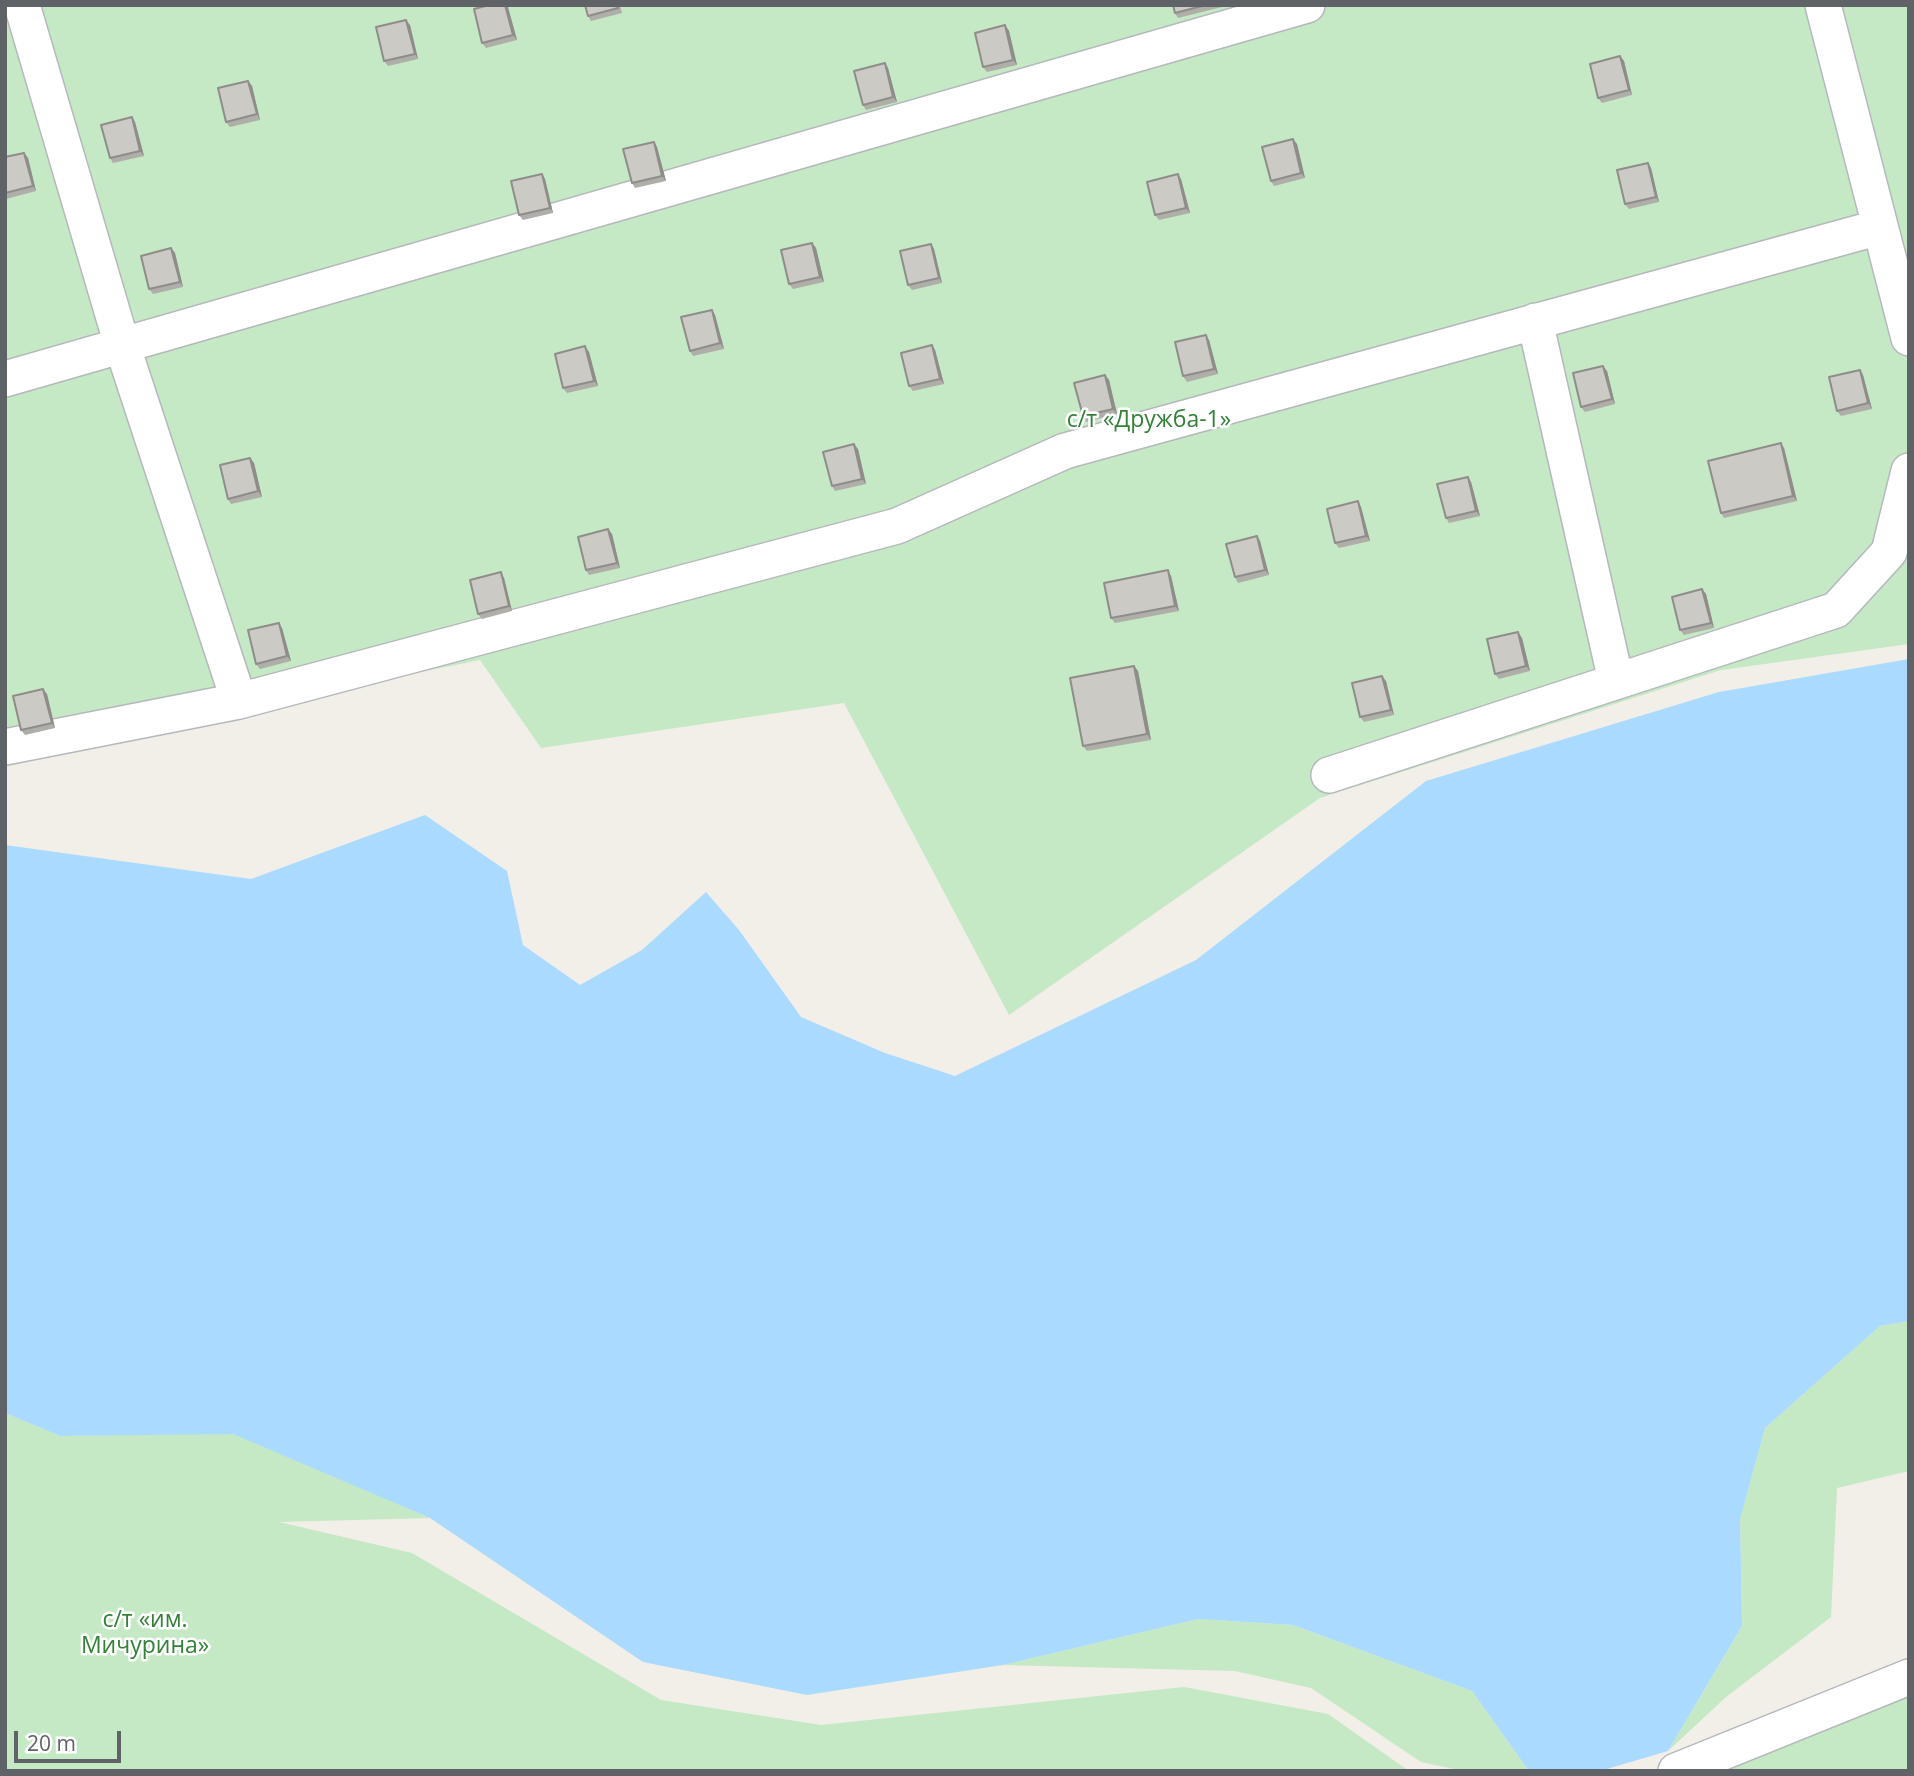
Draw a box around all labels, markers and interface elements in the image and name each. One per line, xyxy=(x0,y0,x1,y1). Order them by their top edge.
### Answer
park label: с/т «Дружба-1» xyxy=(1067,406,1231,434)
park label: с/т «им. Мичурина» xyxy=(81,1606,209,1660)
scale bar xyxy=(18,1716,124,1760)
text: 20 m xyxy=(27,1729,76,1757)

